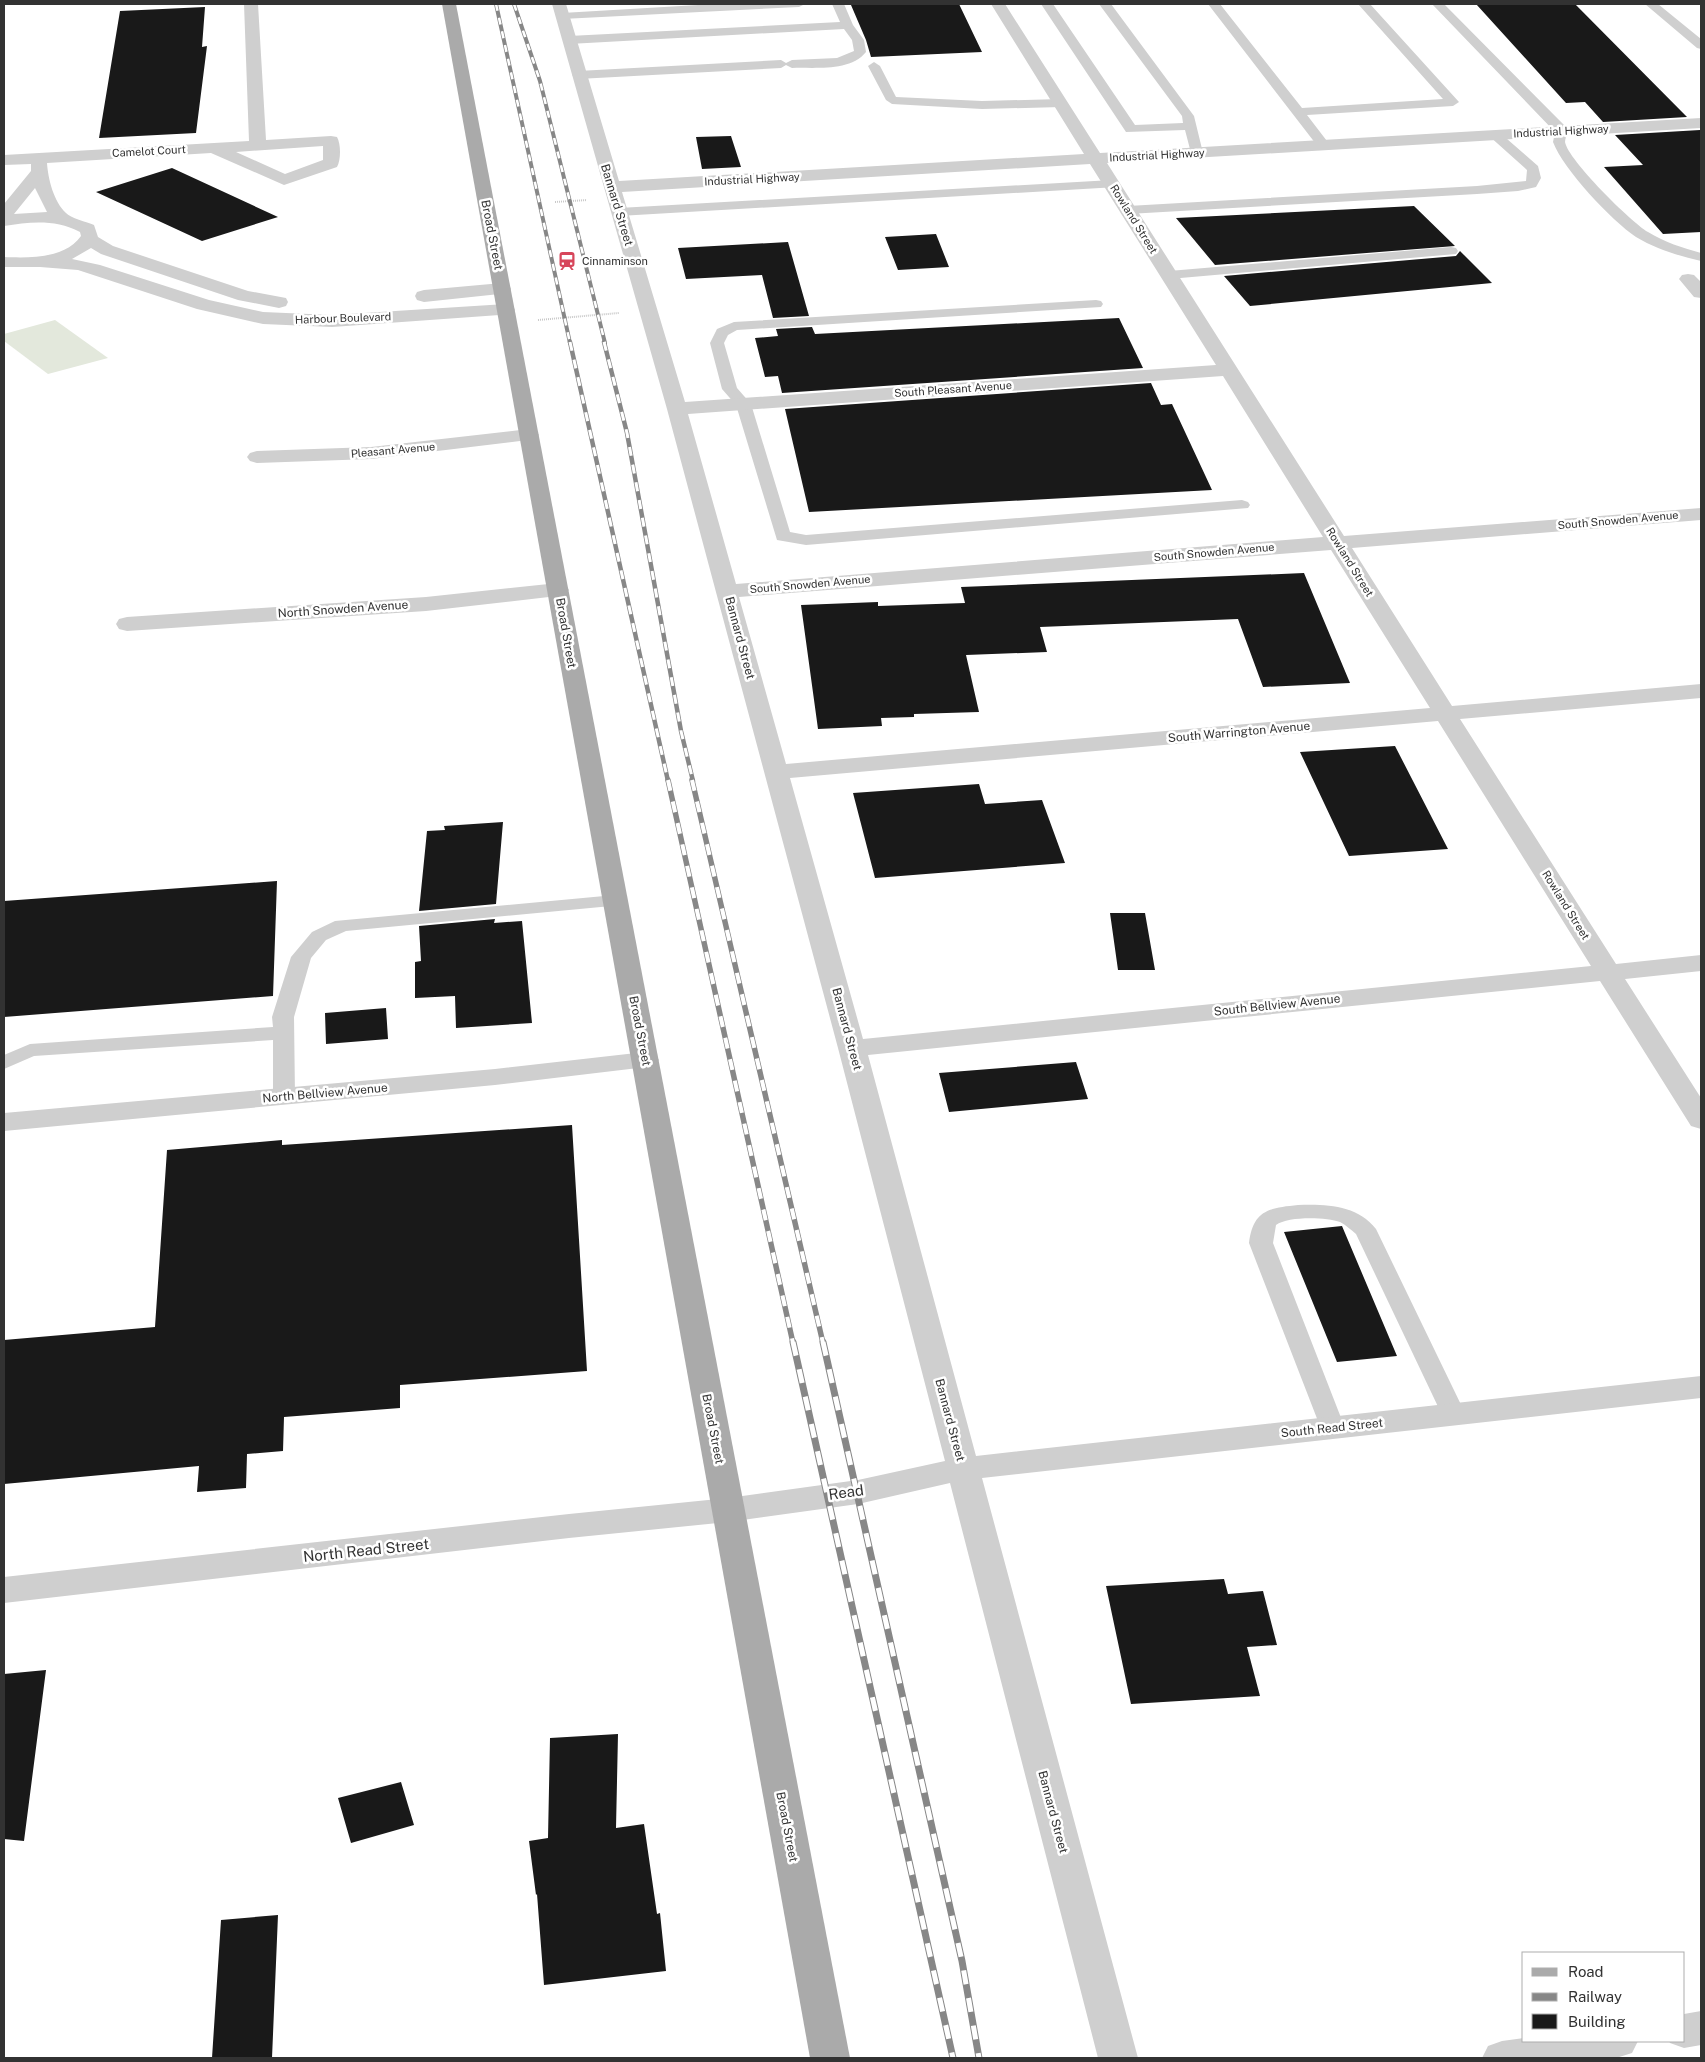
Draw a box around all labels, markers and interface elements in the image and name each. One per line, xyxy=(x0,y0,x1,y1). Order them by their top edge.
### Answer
street label: Industrial Highway xyxy=(1513,123,1609,139)
street label: Camelot Court xyxy=(112,143,186,159)
street label: Industrial Highway xyxy=(1109,147,1205,163)
street label: Bannard Street xyxy=(598,162,636,248)
street label: Industrial Highway xyxy=(704,171,800,187)
street label: Rowland Street xyxy=(1108,182,1160,256)
street label: Broad Street xyxy=(478,199,506,272)
station icon: Cinnaminson xyxy=(556,250,578,272)
place label: Cinnaminson xyxy=(582,255,648,267)
street label: Harbour Boulevard xyxy=(295,310,391,326)
street label: South Pleasant Avenue xyxy=(894,379,1012,399)
street label: Pleasant Avenue xyxy=(350,440,436,460)
street label: South Snowden Avenue xyxy=(1557,509,1679,531)
street label: Rowland Street xyxy=(1324,525,1376,599)
street label: South Snowden Avenue xyxy=(1153,541,1275,563)
street label: South Snowden Avenue xyxy=(749,573,871,595)
street label: Bannard Street xyxy=(722,595,758,681)
street label: North Snowden Avenue xyxy=(277,597,409,621)
street label: Broad Street xyxy=(553,597,579,670)
street label: South Warrington Avenue xyxy=(1167,719,1311,745)
street label: Rowland Street xyxy=(1540,868,1592,942)
street label: Bannard Street xyxy=(829,986,865,1072)
street label: South Bellview Avenue xyxy=(1213,991,1341,1019)
street label: Broad Street xyxy=(626,995,654,1068)
street label: North Bellview Avenue xyxy=(262,1081,388,1105)
street label: Bannard Street xyxy=(932,1377,968,1463)
street label: Broad Street xyxy=(699,1393,727,1466)
street label: South Read Street xyxy=(1280,1416,1384,1440)
street label: Read xyxy=(827,1481,865,1503)
street label: North Read Street xyxy=(302,1535,430,1565)
street label: Bannard Street xyxy=(1035,1769,1071,1855)
street label: Broad Street xyxy=(773,1791,801,1864)
legend xyxy=(1522,1952,1685,2042)
text: Road xyxy=(1568,1963,1604,1980)
text: Railway xyxy=(1568,1988,1622,2005)
text: Building xyxy=(1568,2013,1626,2030)

